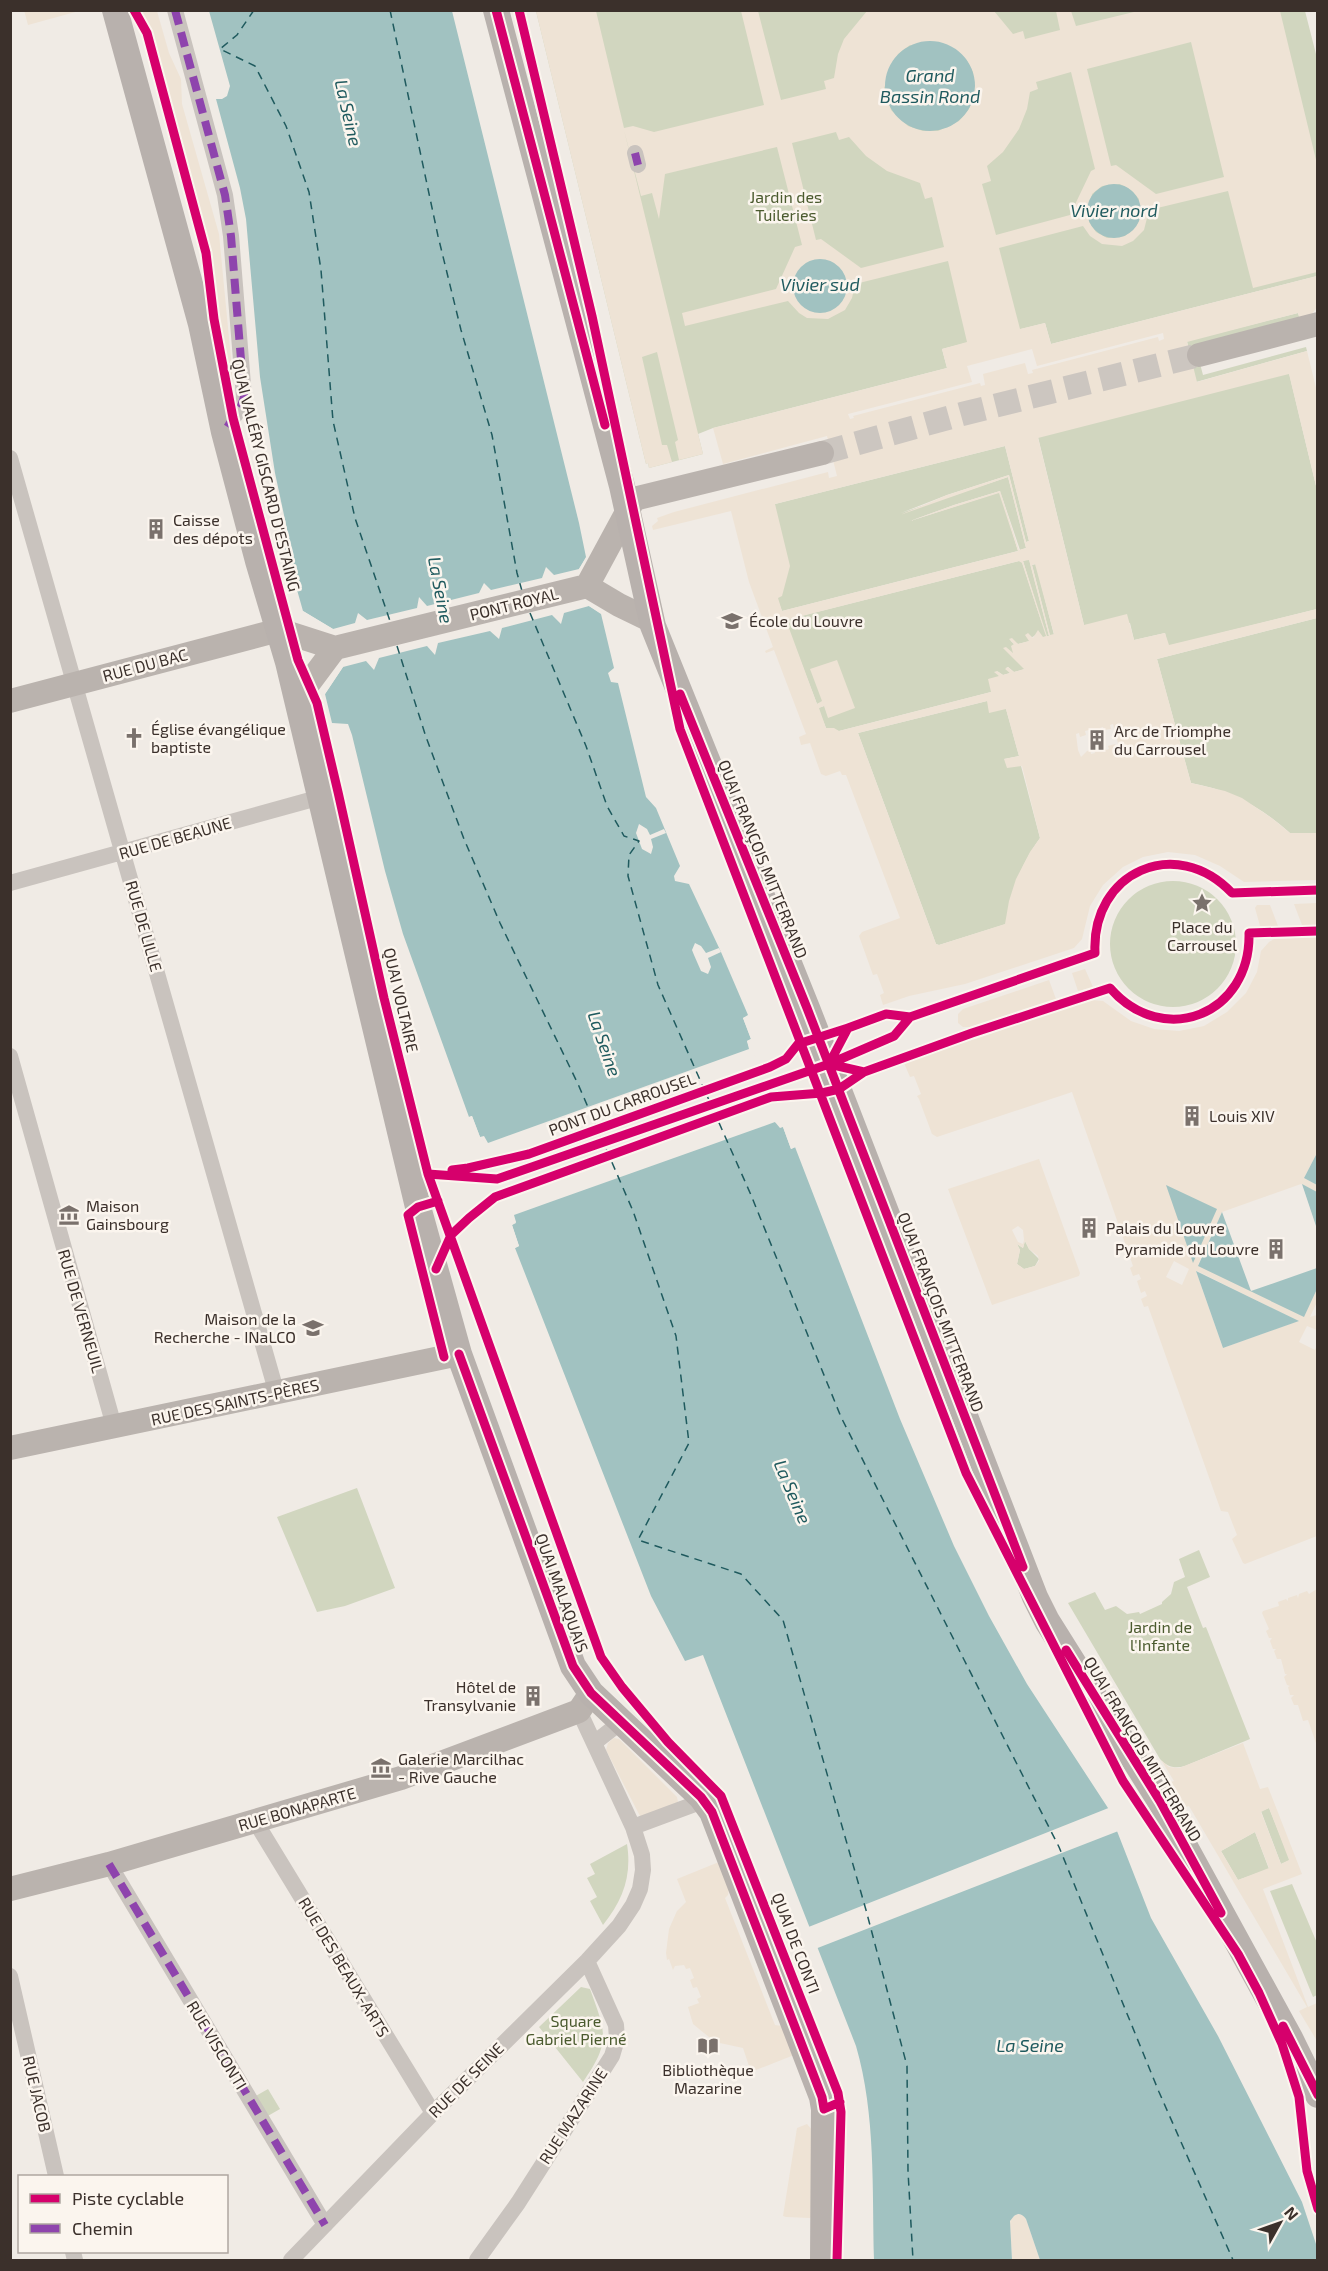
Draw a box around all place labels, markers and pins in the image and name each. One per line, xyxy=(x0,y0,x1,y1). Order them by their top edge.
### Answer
place label: Caisse des dépots xyxy=(173,510,253,547)
building icon: Caisse des dépots xyxy=(144,517,168,541)
school or university icon: École du Louvre xyxy=(720,609,744,633)
place label: École du Louvre xyxy=(749,611,863,630)
place label: Église évangélique baptiste xyxy=(151,719,286,756)
place label: Arc de Triomphe du Carrousel xyxy=(1114,721,1231,758)
church icon: Église évangélique baptiste xyxy=(122,726,146,750)
building icon: Arc de Triomphe du Carrousel xyxy=(1085,728,1109,752)
place icon: Place du Carrousel xyxy=(1190,891,1214,915)
place label: Place du Carrousel xyxy=(1167,917,1237,954)
building icon: Louis XIV xyxy=(1180,1104,1204,1128)
place label: Louis XIV xyxy=(1209,1106,1275,1125)
place label: Maison Gainsbourg xyxy=(86,1196,169,1233)
museum icon: Maison Gainsbourg xyxy=(57,1203,81,1227)
building icon: Palais du Louvre xyxy=(1077,1216,1101,1240)
place label: Palais du Louvre xyxy=(1106,1218,1225,1237)
building icon: Pyramide du Louvre xyxy=(1264,1237,1288,1261)
place label: Pyramide du Louvre xyxy=(1115,1239,1259,1258)
place label: Maison de la Recherche - INaLCO xyxy=(154,1309,296,1346)
school or university icon: Maison de la Recherche - INaLCO xyxy=(301,1316,325,1340)
place label: Hôtel de Transylvanie xyxy=(424,1677,516,1714)
building icon: Hôtel de Transylvanie xyxy=(521,1684,545,1708)
place label: Galerie Marcilhac - Rive Gauche xyxy=(398,1749,524,1786)
museum icon: Galerie Marcilhac - Rive Gauche xyxy=(369,1756,393,1780)
library icon: Bibliothèque Mazarine xyxy=(696,2034,720,2058)
place label: Bibliothèque Mazarine xyxy=(662,2060,754,2097)

